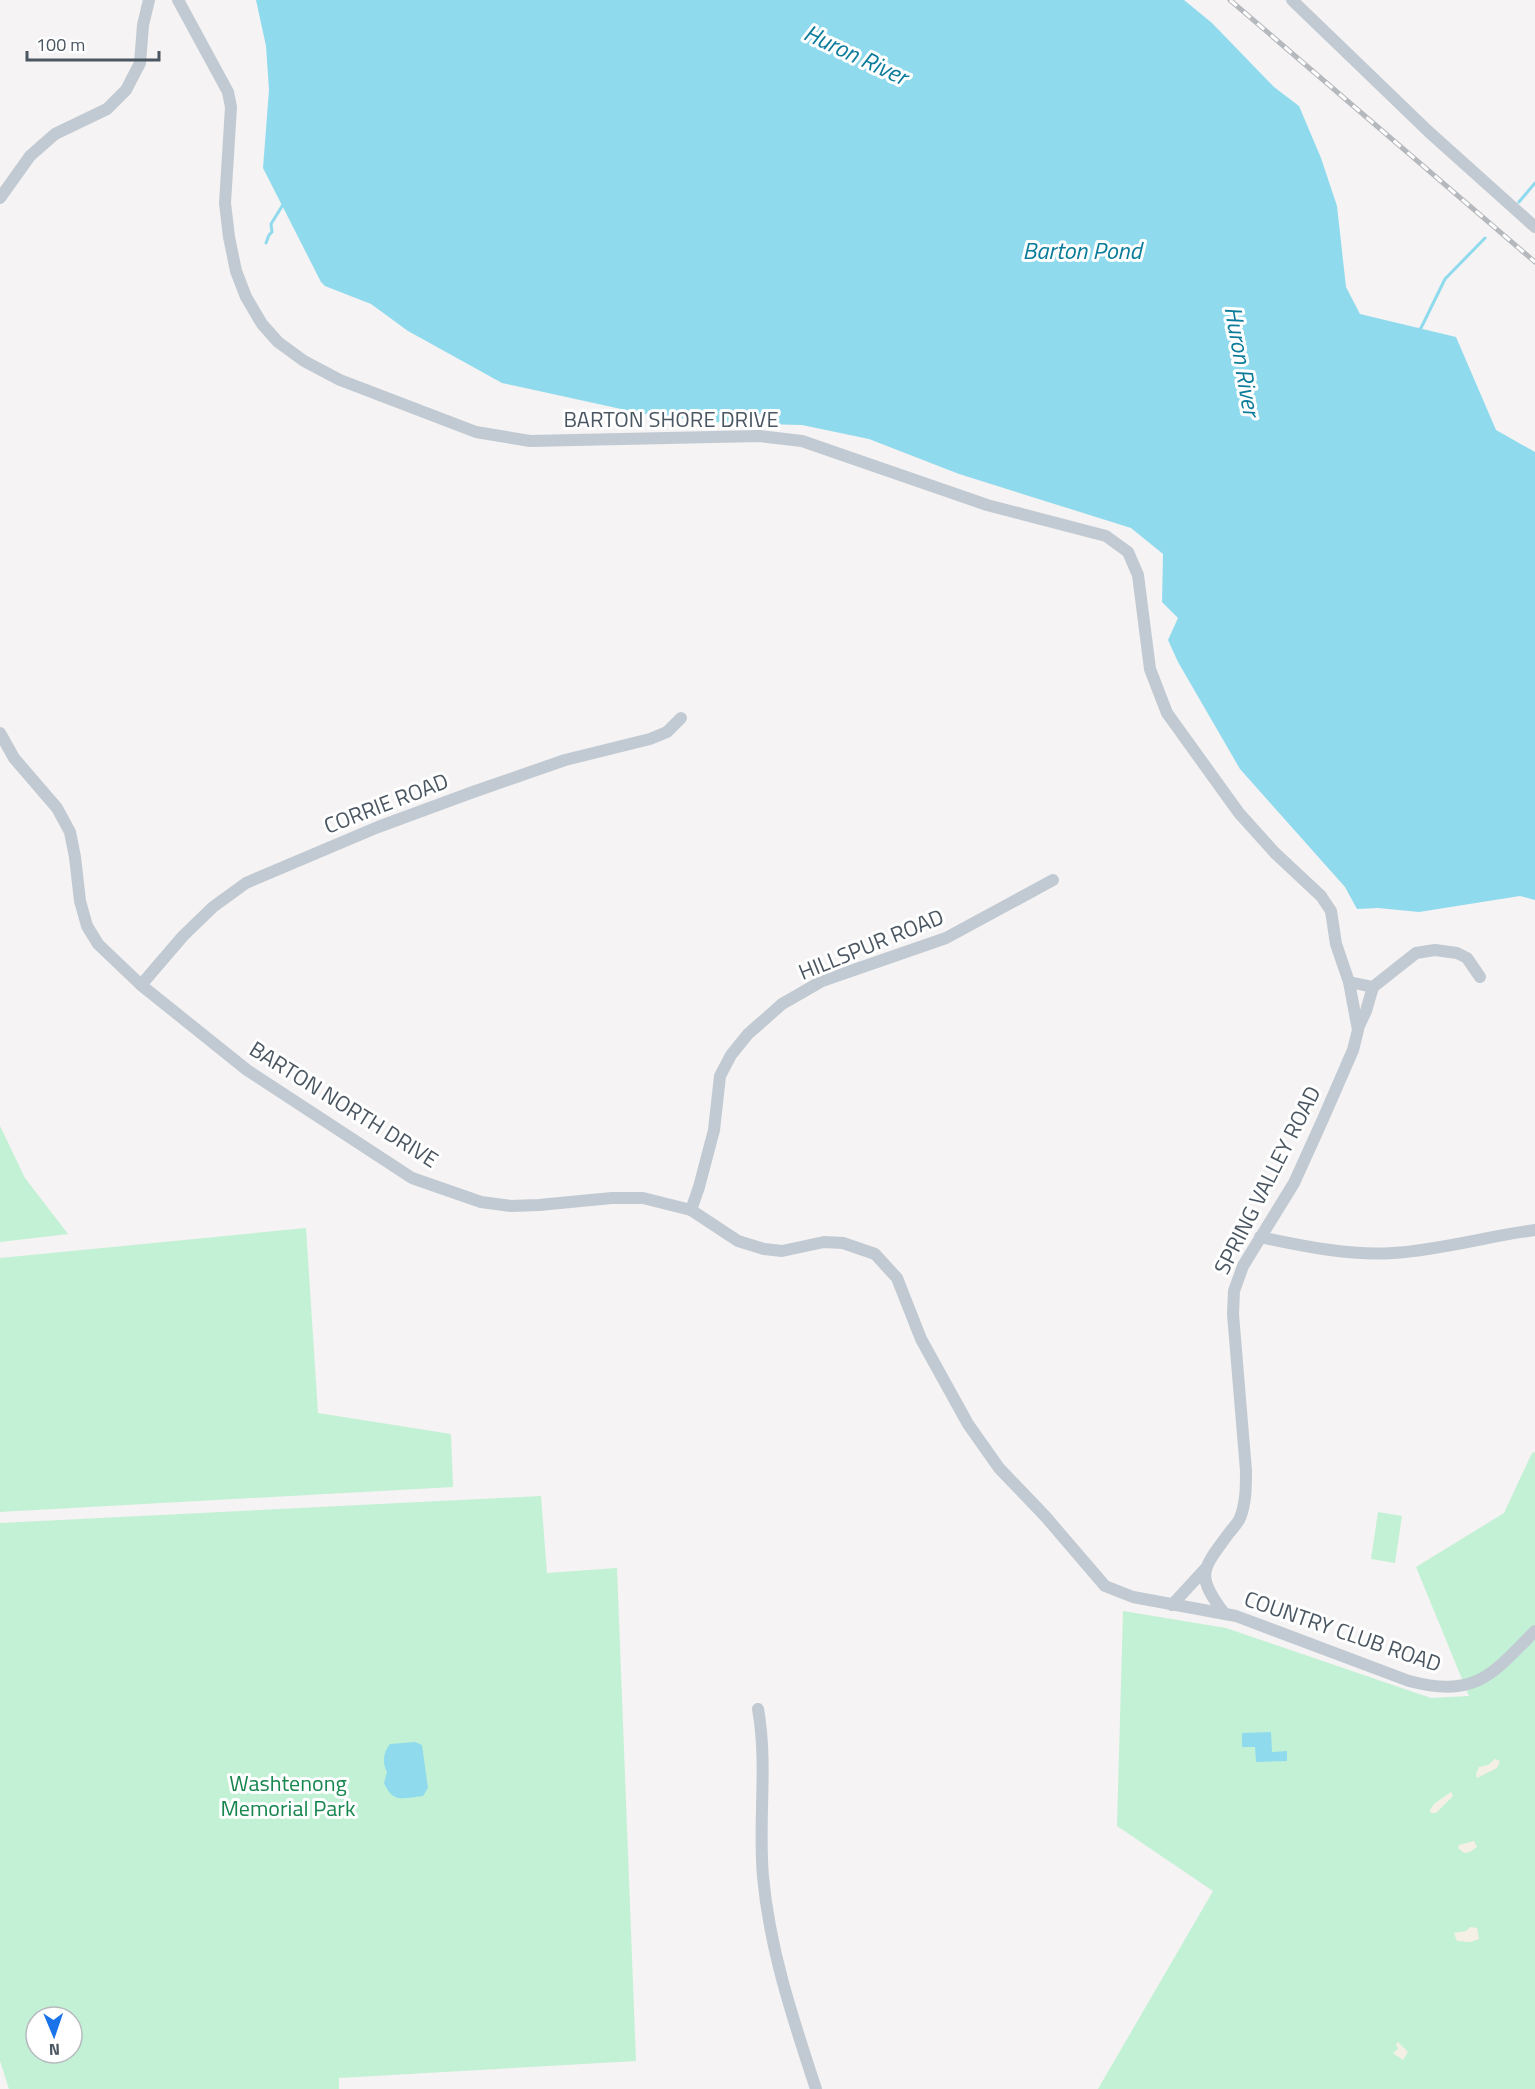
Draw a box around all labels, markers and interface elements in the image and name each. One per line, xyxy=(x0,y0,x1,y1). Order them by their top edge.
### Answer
water label: Huron River xyxy=(798,14,917,95)
scale bar xyxy=(27,24,159,62)
text: 100 m xyxy=(36,31,85,58)
water label: Barton Pond xyxy=(1022,232,1145,268)
water label: Huron River xyxy=(1216,303,1271,422)
street label: BARTON SHORE DRIVE xyxy=(563,402,779,436)
street label: CORRIE ROAD xyxy=(319,764,453,842)
street label: HILLSPUR ROAD xyxy=(793,899,949,989)
street label: BARTON NORTH DRIVE xyxy=(243,1032,445,1176)
street label: SPRING VALLEY ROAD xyxy=(1205,1080,1329,1280)
street label: COUNTRY CLUB ROAD xyxy=(1240,1581,1446,1681)
park label: Washtenong Memorial Park xyxy=(221,1766,356,1825)
north arrow xyxy=(24,2005,84,2065)
text: N xyxy=(49,2038,60,2062)

